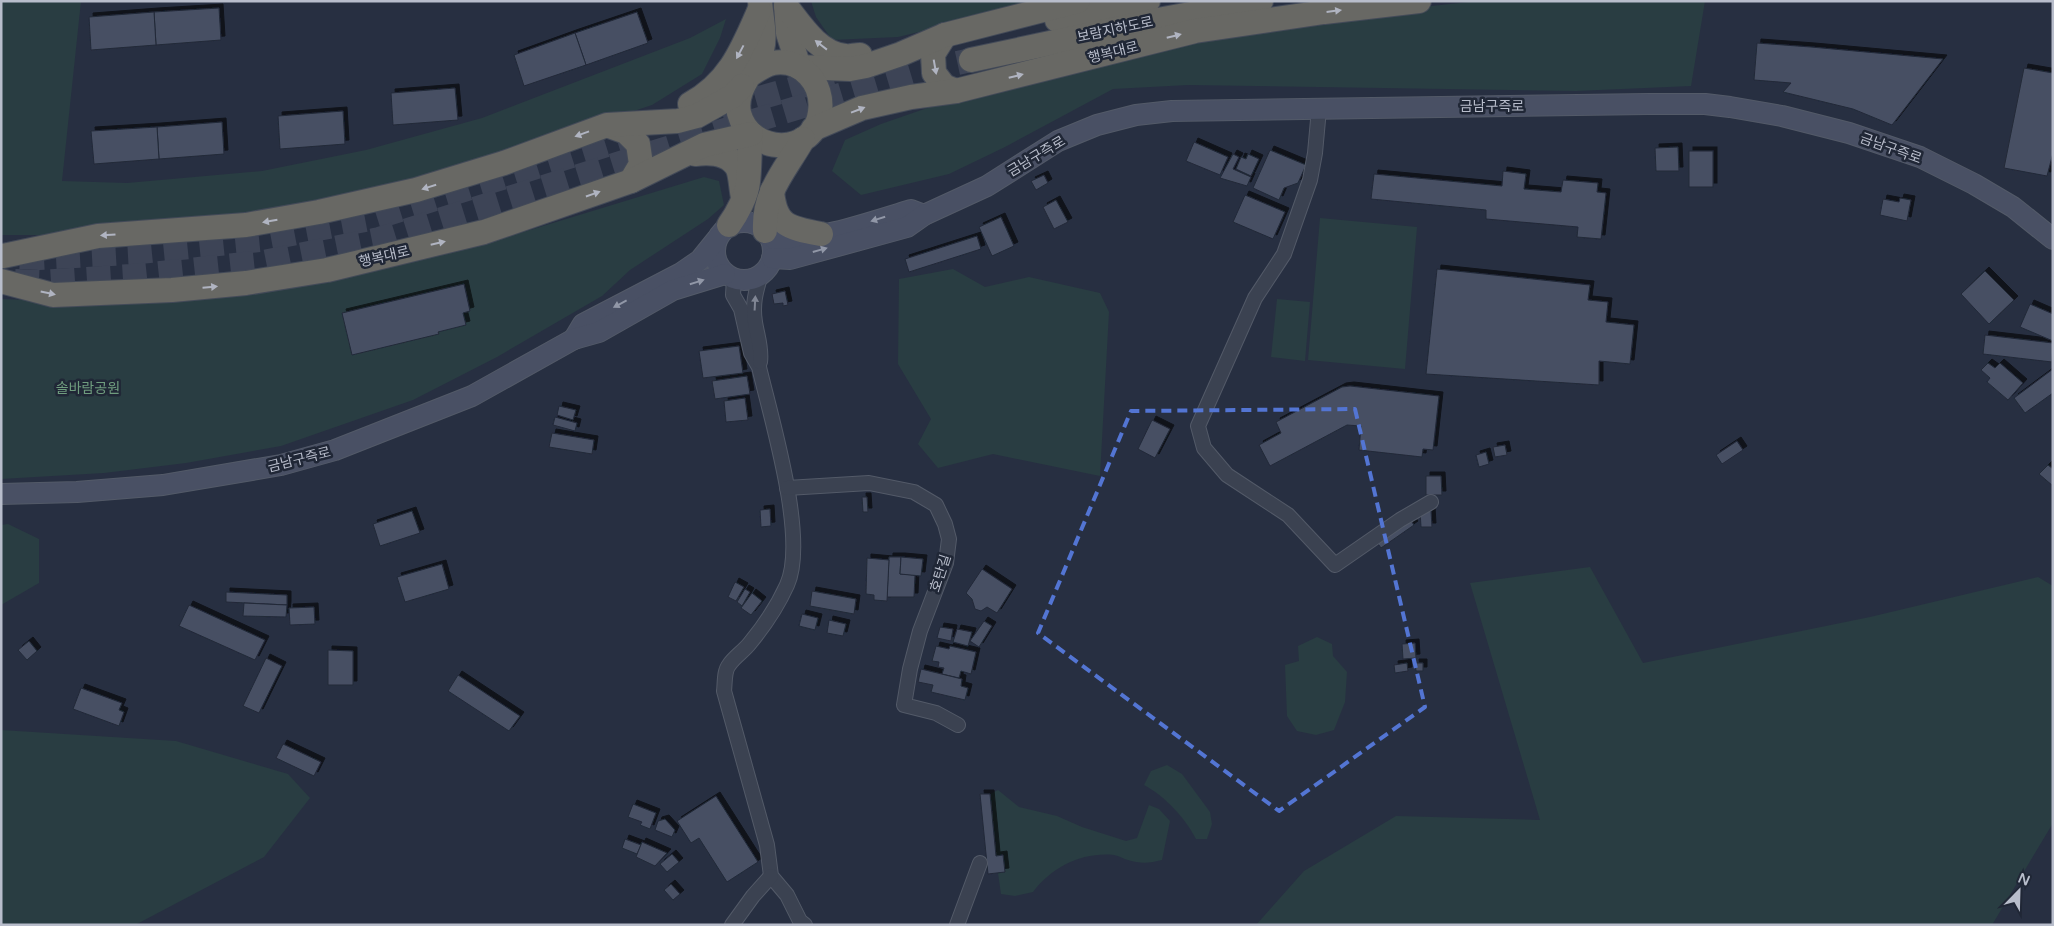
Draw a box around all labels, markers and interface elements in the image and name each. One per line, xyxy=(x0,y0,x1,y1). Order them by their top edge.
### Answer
one-way arrow xyxy=(1327,7,1343,15)
street label: 보람지하도로 xyxy=(1076,13,1155,46)
one-way arrow xyxy=(1167,32,1182,40)
street label: 행복대로 xyxy=(1086,38,1140,67)
one-way arrow xyxy=(815,40,828,51)
one-way arrow xyxy=(736,44,744,59)
one-way arrow xyxy=(931,59,939,75)
one-way arrow xyxy=(1009,72,1024,80)
street label: 금남구즉로 xyxy=(1460,98,1524,115)
one-way arrow xyxy=(851,106,866,114)
street label: 금남구즉로 xyxy=(1858,129,1924,168)
one-way arrow xyxy=(575,131,590,138)
street label: 금남구즉로 xyxy=(1004,132,1068,180)
one-way arrow xyxy=(421,183,436,191)
one-way arrow xyxy=(586,190,601,198)
one-way arrow xyxy=(871,216,886,224)
one-way arrow xyxy=(261,217,277,225)
one-way arrow xyxy=(100,232,116,240)
one-way arrow xyxy=(431,239,446,247)
street label: 행복대로 xyxy=(357,242,411,271)
one-way arrow xyxy=(812,246,827,254)
one-way arrow xyxy=(690,278,705,286)
one-way arrow xyxy=(203,282,219,290)
one-way arrow xyxy=(41,290,57,298)
one-way arrow xyxy=(751,295,759,311)
one-way arrow xyxy=(613,300,626,309)
park label: 솔바람공원 xyxy=(56,380,120,397)
street label: 금남구즉로 xyxy=(266,443,333,476)
street label: 호탄길 xyxy=(926,552,955,594)
north arrow xyxy=(1994,866,2044,916)
text: N xyxy=(2015,869,2032,890)

